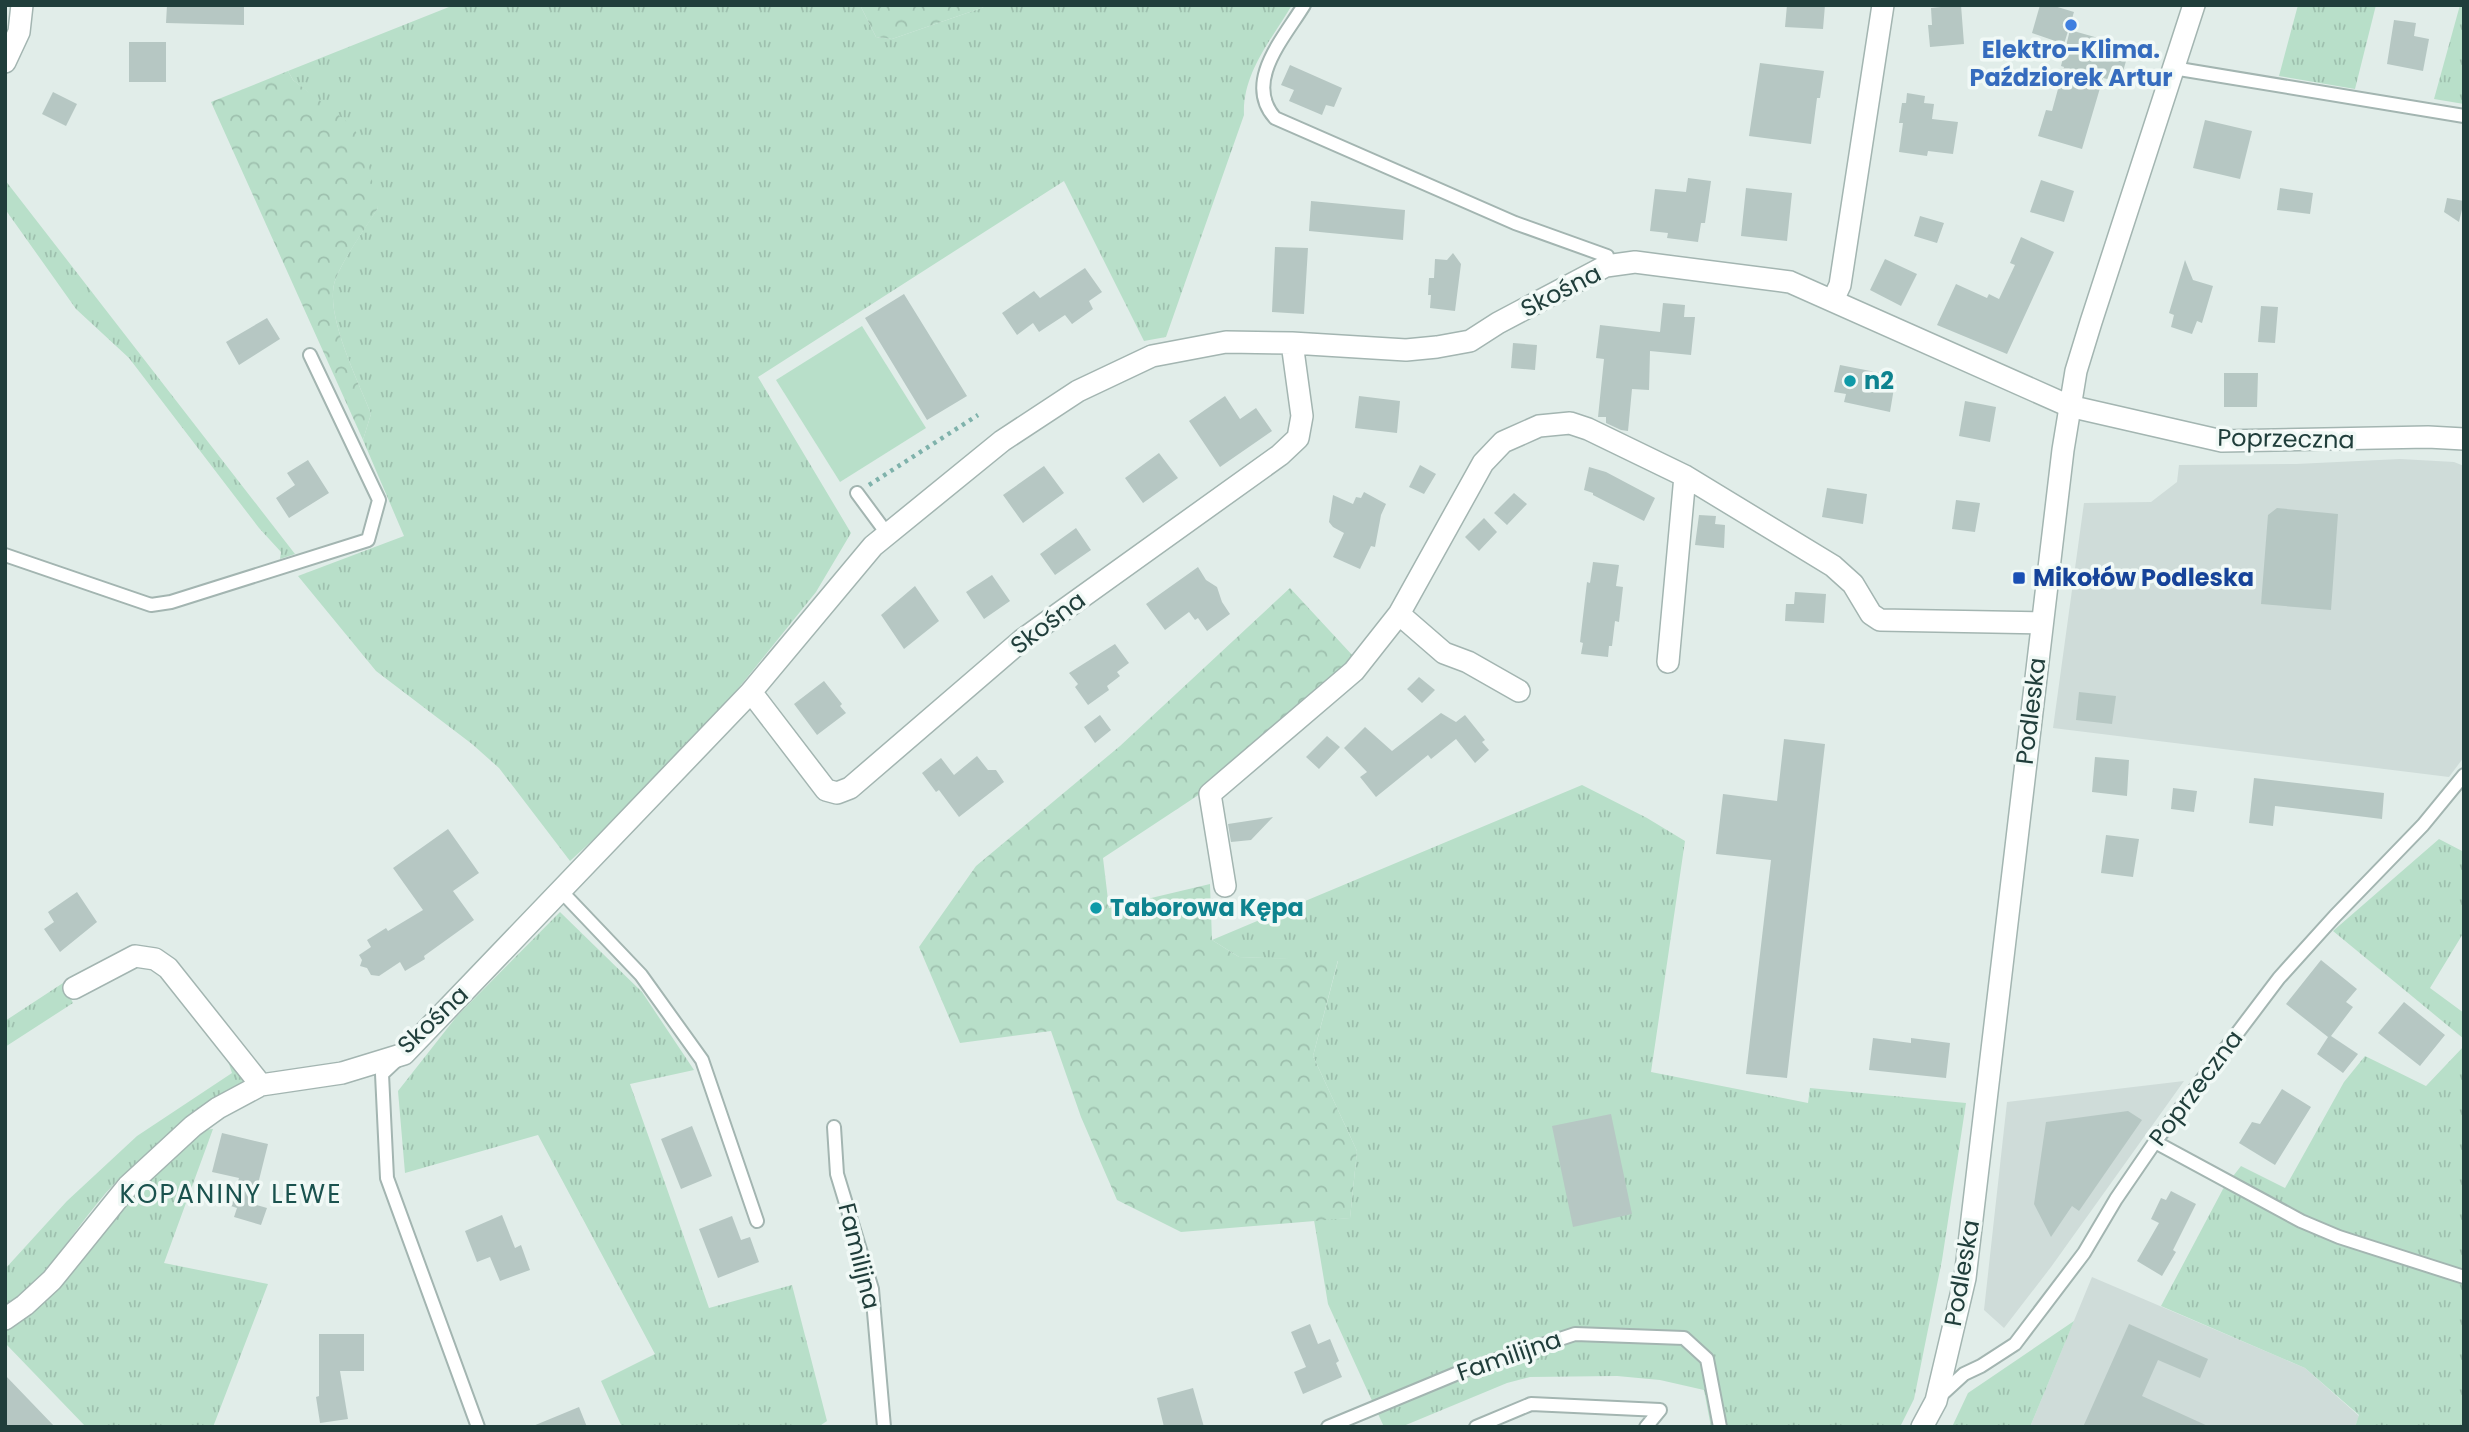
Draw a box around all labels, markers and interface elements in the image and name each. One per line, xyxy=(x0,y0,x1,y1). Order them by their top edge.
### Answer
marker: Elektro-Klima. Paździorek Artur xyxy=(2063,17,2079,33)
place label: Elektro-Klima. Paździorek Artur xyxy=(1970,33,2172,94)
street label: Skośna xyxy=(1515,256,1607,325)
place label: n2 xyxy=(1864,364,1894,397)
marker: n2 xyxy=(1842,373,1858,389)
street label: Poprzeczna xyxy=(2217,421,2355,456)
place label: Mikołów Podleska xyxy=(2033,561,2254,594)
marker: Mikołów Podleska xyxy=(2011,570,2027,586)
street label: Skośna xyxy=(1003,584,1092,662)
street label: Podleska xyxy=(2008,656,2053,766)
place label: Taborowa Kępa xyxy=(1110,891,1304,924)
marker: Taborowa Kępa xyxy=(1088,900,1104,916)
street label: Skośna xyxy=(390,978,475,1061)
street label: Poprzeczna xyxy=(2141,1023,2250,1152)
district label: KOPANINY LEWE xyxy=(120,1176,342,1212)
street label: Familijna xyxy=(830,1199,889,1312)
street label: Podleska xyxy=(1936,1217,1987,1329)
street label: Familijna xyxy=(1452,1322,1565,1389)

